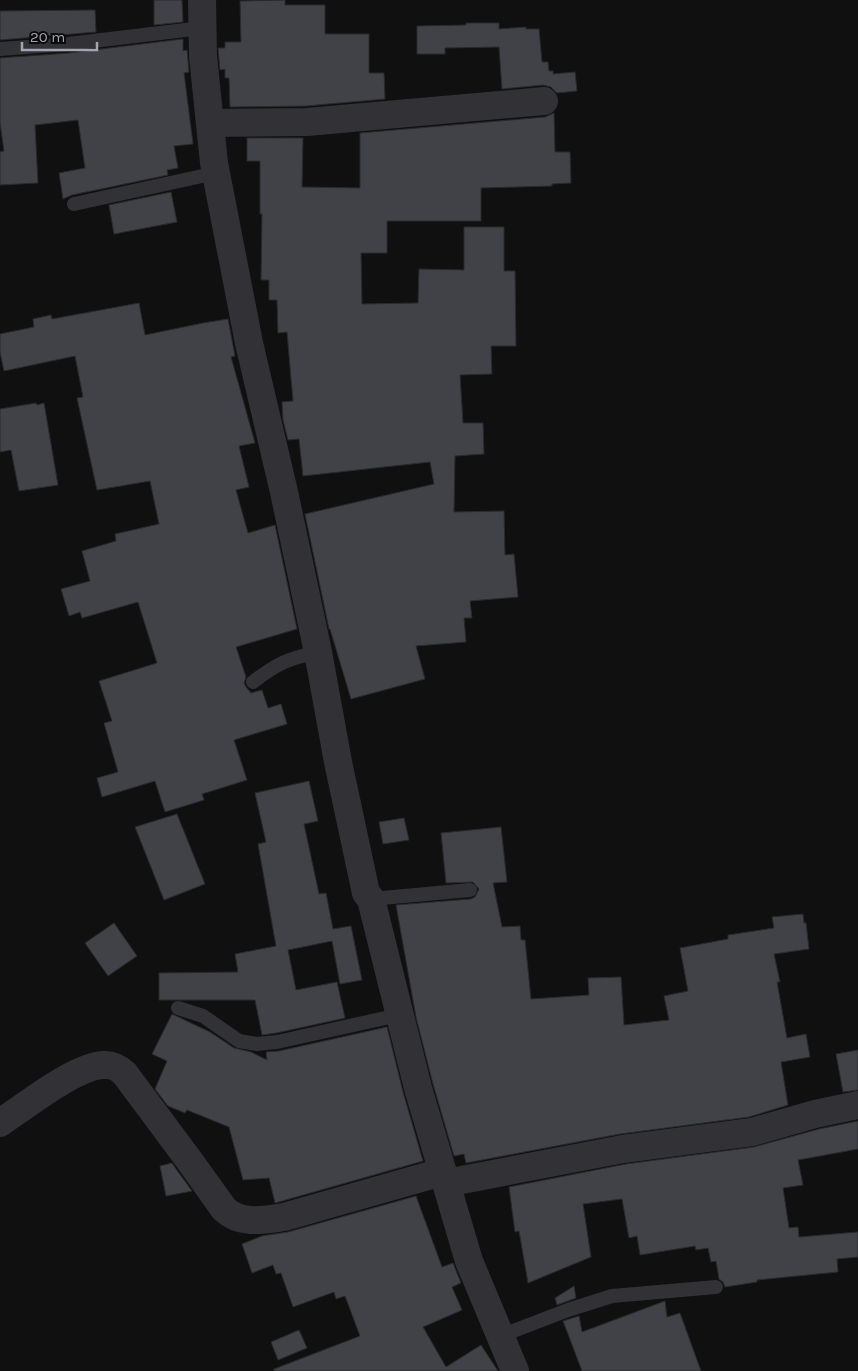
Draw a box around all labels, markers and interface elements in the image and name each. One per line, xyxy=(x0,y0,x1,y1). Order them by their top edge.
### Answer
scale bar xyxy=(22,20,98,52)
text: 20 m xyxy=(30,28,65,46)

